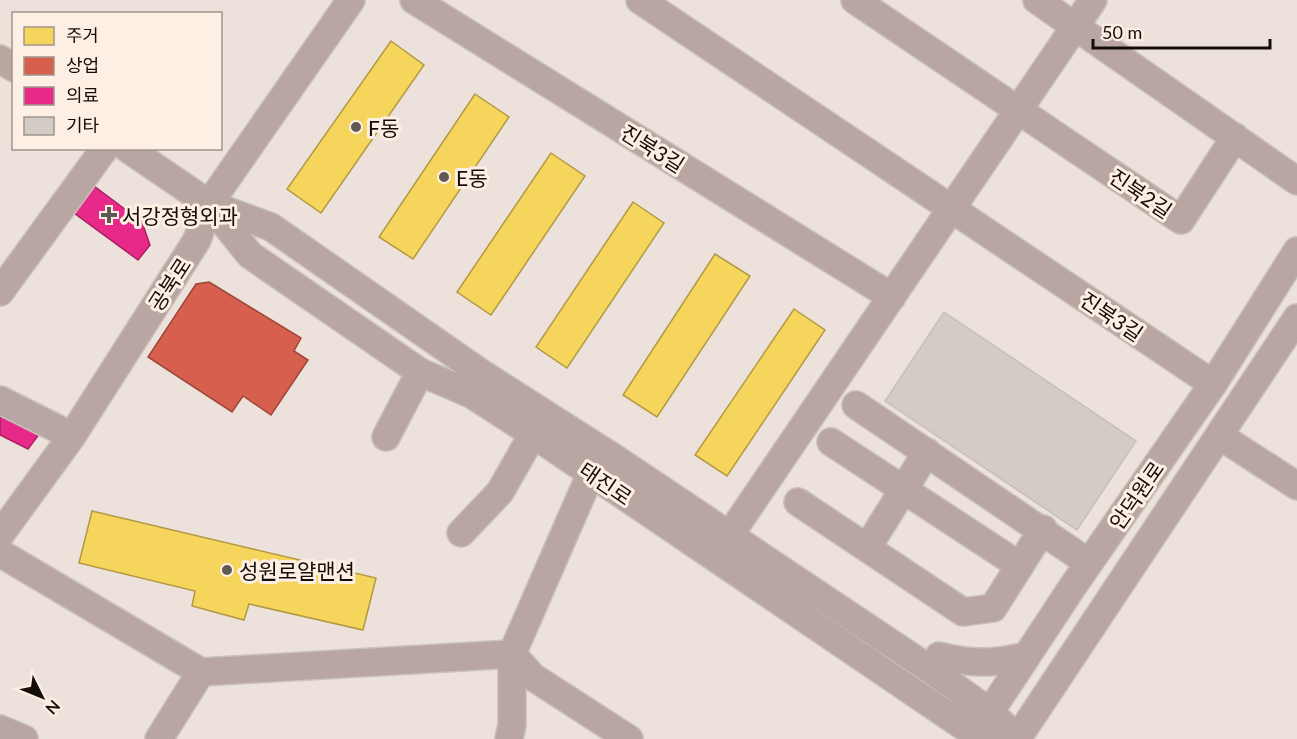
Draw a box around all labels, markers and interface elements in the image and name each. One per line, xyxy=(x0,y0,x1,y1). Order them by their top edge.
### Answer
legend xyxy=(12,12,222,150)
scale bar xyxy=(1093,12,1270,50)
text: 50 m xyxy=(1102,21,1142,43)
text: 주거 xyxy=(66,24,99,46)
text: 상업 xyxy=(66,54,99,76)
text: 의료 xyxy=(66,84,99,106)
text: 기타 xyxy=(66,114,100,136)
place label: F동 xyxy=(368,115,399,140)
street label: 진북3길 xyxy=(617,119,689,177)
marker: F동 xyxy=(349,120,363,134)
street label: 진북2길 xyxy=(1105,163,1177,223)
place label: E동 xyxy=(456,165,487,190)
marker: E동 xyxy=(437,170,451,184)
place label: 서강정형외과 xyxy=(122,203,238,228)
marker: 서강정형외과 xyxy=(100,206,118,224)
street label: 공북로 xyxy=(143,253,195,315)
street label: 진북3길 xyxy=(1076,286,1148,346)
street label: 태진로 xyxy=(575,456,637,510)
street label: 안덕원로 xyxy=(1104,456,1168,534)
place label: 성원로얄맨션 xyxy=(239,558,355,583)
marker: 성원로얄맨션 xyxy=(220,563,234,577)
north arrow xyxy=(12,667,72,727)
text: N xyxy=(42,697,64,719)

